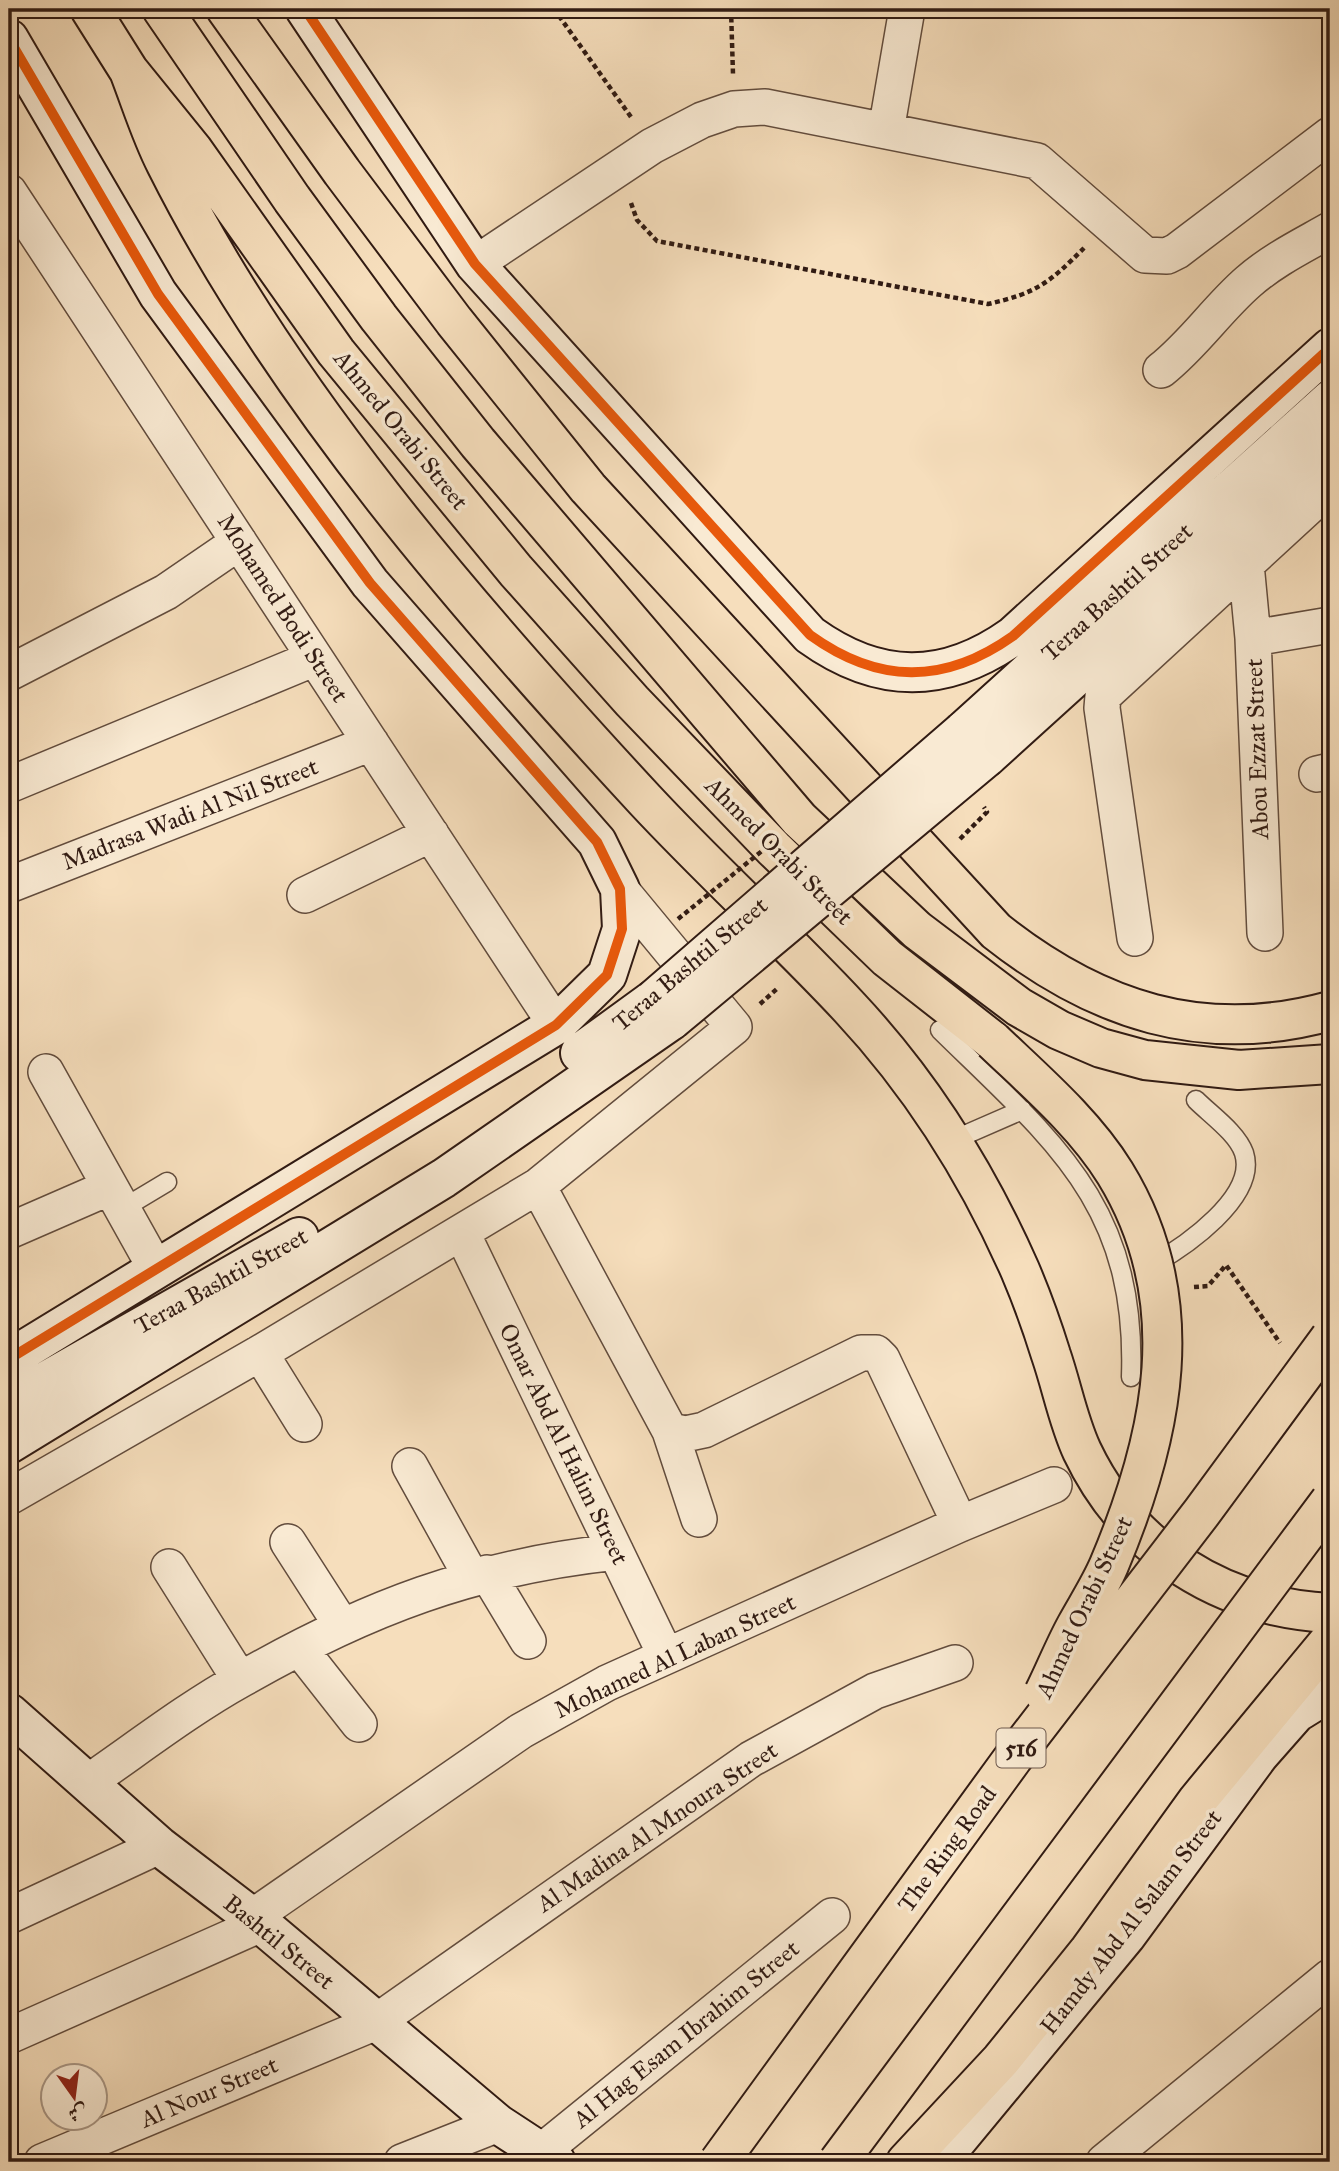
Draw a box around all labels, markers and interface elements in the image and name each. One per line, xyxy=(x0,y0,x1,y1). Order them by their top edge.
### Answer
street label: Ahmed Orabi Street xyxy=(327,343,475,516)
street label: Mohamed Bodi Street xyxy=(211,508,355,708)
street label: Teraa Bashtil Street xyxy=(1035,516,1199,668)
street label: Abou Ezzat Street xyxy=(1239,658,1275,841)
street label: Madrasa Wadi Al Nil Street xyxy=(58,751,323,877)
street label: Ahmed Orabi Street xyxy=(698,770,860,932)
street label: Teraa Bashtil Street xyxy=(606,890,774,1038)
street label: Teraa Bashtil Street xyxy=(129,1221,313,1341)
street label: Omar Abd Al Halim Street xyxy=(493,1319,636,1570)
street label: Ahmed Orabi Street xyxy=(1028,1511,1139,1704)
street label: Mohamed Al Laban Street xyxy=(550,1587,801,1725)
road number: 516 xyxy=(996,1728,1046,1768)
street label: Al Madina Al Mnoura Street xyxy=(530,1735,784,1919)
street label: The Ring Road xyxy=(891,1780,1003,1918)
street label: Hamdy Abd Al Salam Street xyxy=(1034,1803,1229,2041)
street label: Bashtil Street xyxy=(217,1888,341,1996)
street label: Al Hag Esam Ibrahim Street xyxy=(566,1933,806,2135)
street label: Al Nour Street xyxy=(135,2049,283,2135)
north arrow xyxy=(38,2062,108,2132)
text: ش xyxy=(66,2100,90,2126)

